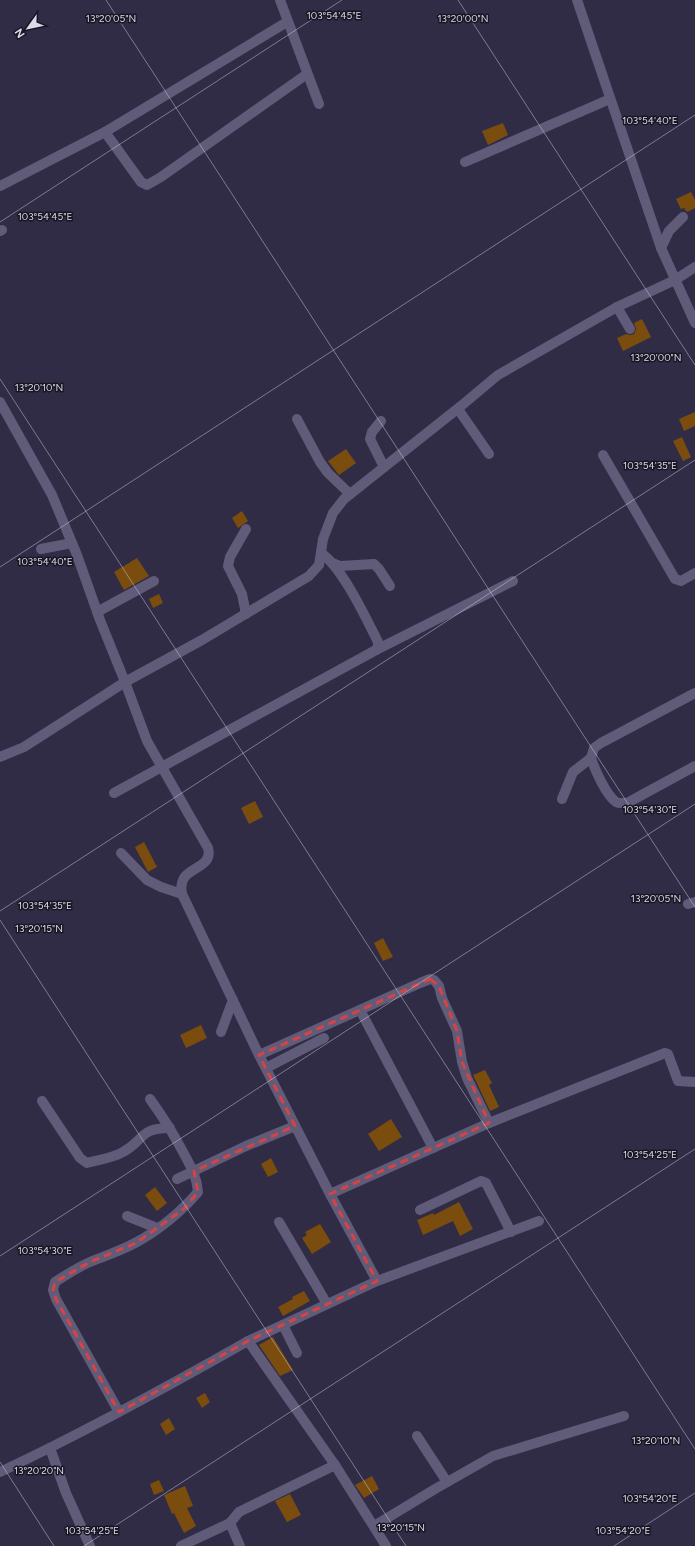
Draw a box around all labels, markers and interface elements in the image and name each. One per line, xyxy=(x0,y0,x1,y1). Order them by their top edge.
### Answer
north arrow xyxy=(8,8,48,48)
text: 103°54'45"E xyxy=(307,9,361,22)
text: 13°20'05"N xyxy=(86,12,136,25)
text: 13°20'00"N xyxy=(437,12,489,25)
text: N xyxy=(12,26,28,40)
text: 103°54'40"E xyxy=(622,114,678,127)
text: 103°54'45"E xyxy=(18,210,72,223)
text: 13°20'00"N xyxy=(630,351,682,364)
text: 13°20'10"N xyxy=(15,381,63,394)
text: 103°54'35"E xyxy=(623,459,677,472)
text: 103°54'40"E xyxy=(17,555,73,568)
text: 103°54'30"E xyxy=(623,803,677,816)
text: 13°20'05"N xyxy=(631,892,681,905)
text: 103°54'35"E xyxy=(18,899,72,912)
text: 13°20'15"N xyxy=(15,922,63,935)
text: 103°54'25"E xyxy=(623,1148,677,1161)
text: 103°54'30"E xyxy=(18,1244,72,1257)
text: 13°20'10"N xyxy=(632,1434,680,1447)
text: 13°20'20"N xyxy=(14,1464,64,1477)
text: 103°54'20"E xyxy=(623,1492,677,1505)
text: 13°20'15"N xyxy=(377,1521,425,1534)
text: 103°54'25"E xyxy=(65,1524,119,1537)
text: 103°54'20"E xyxy=(596,1524,650,1537)

